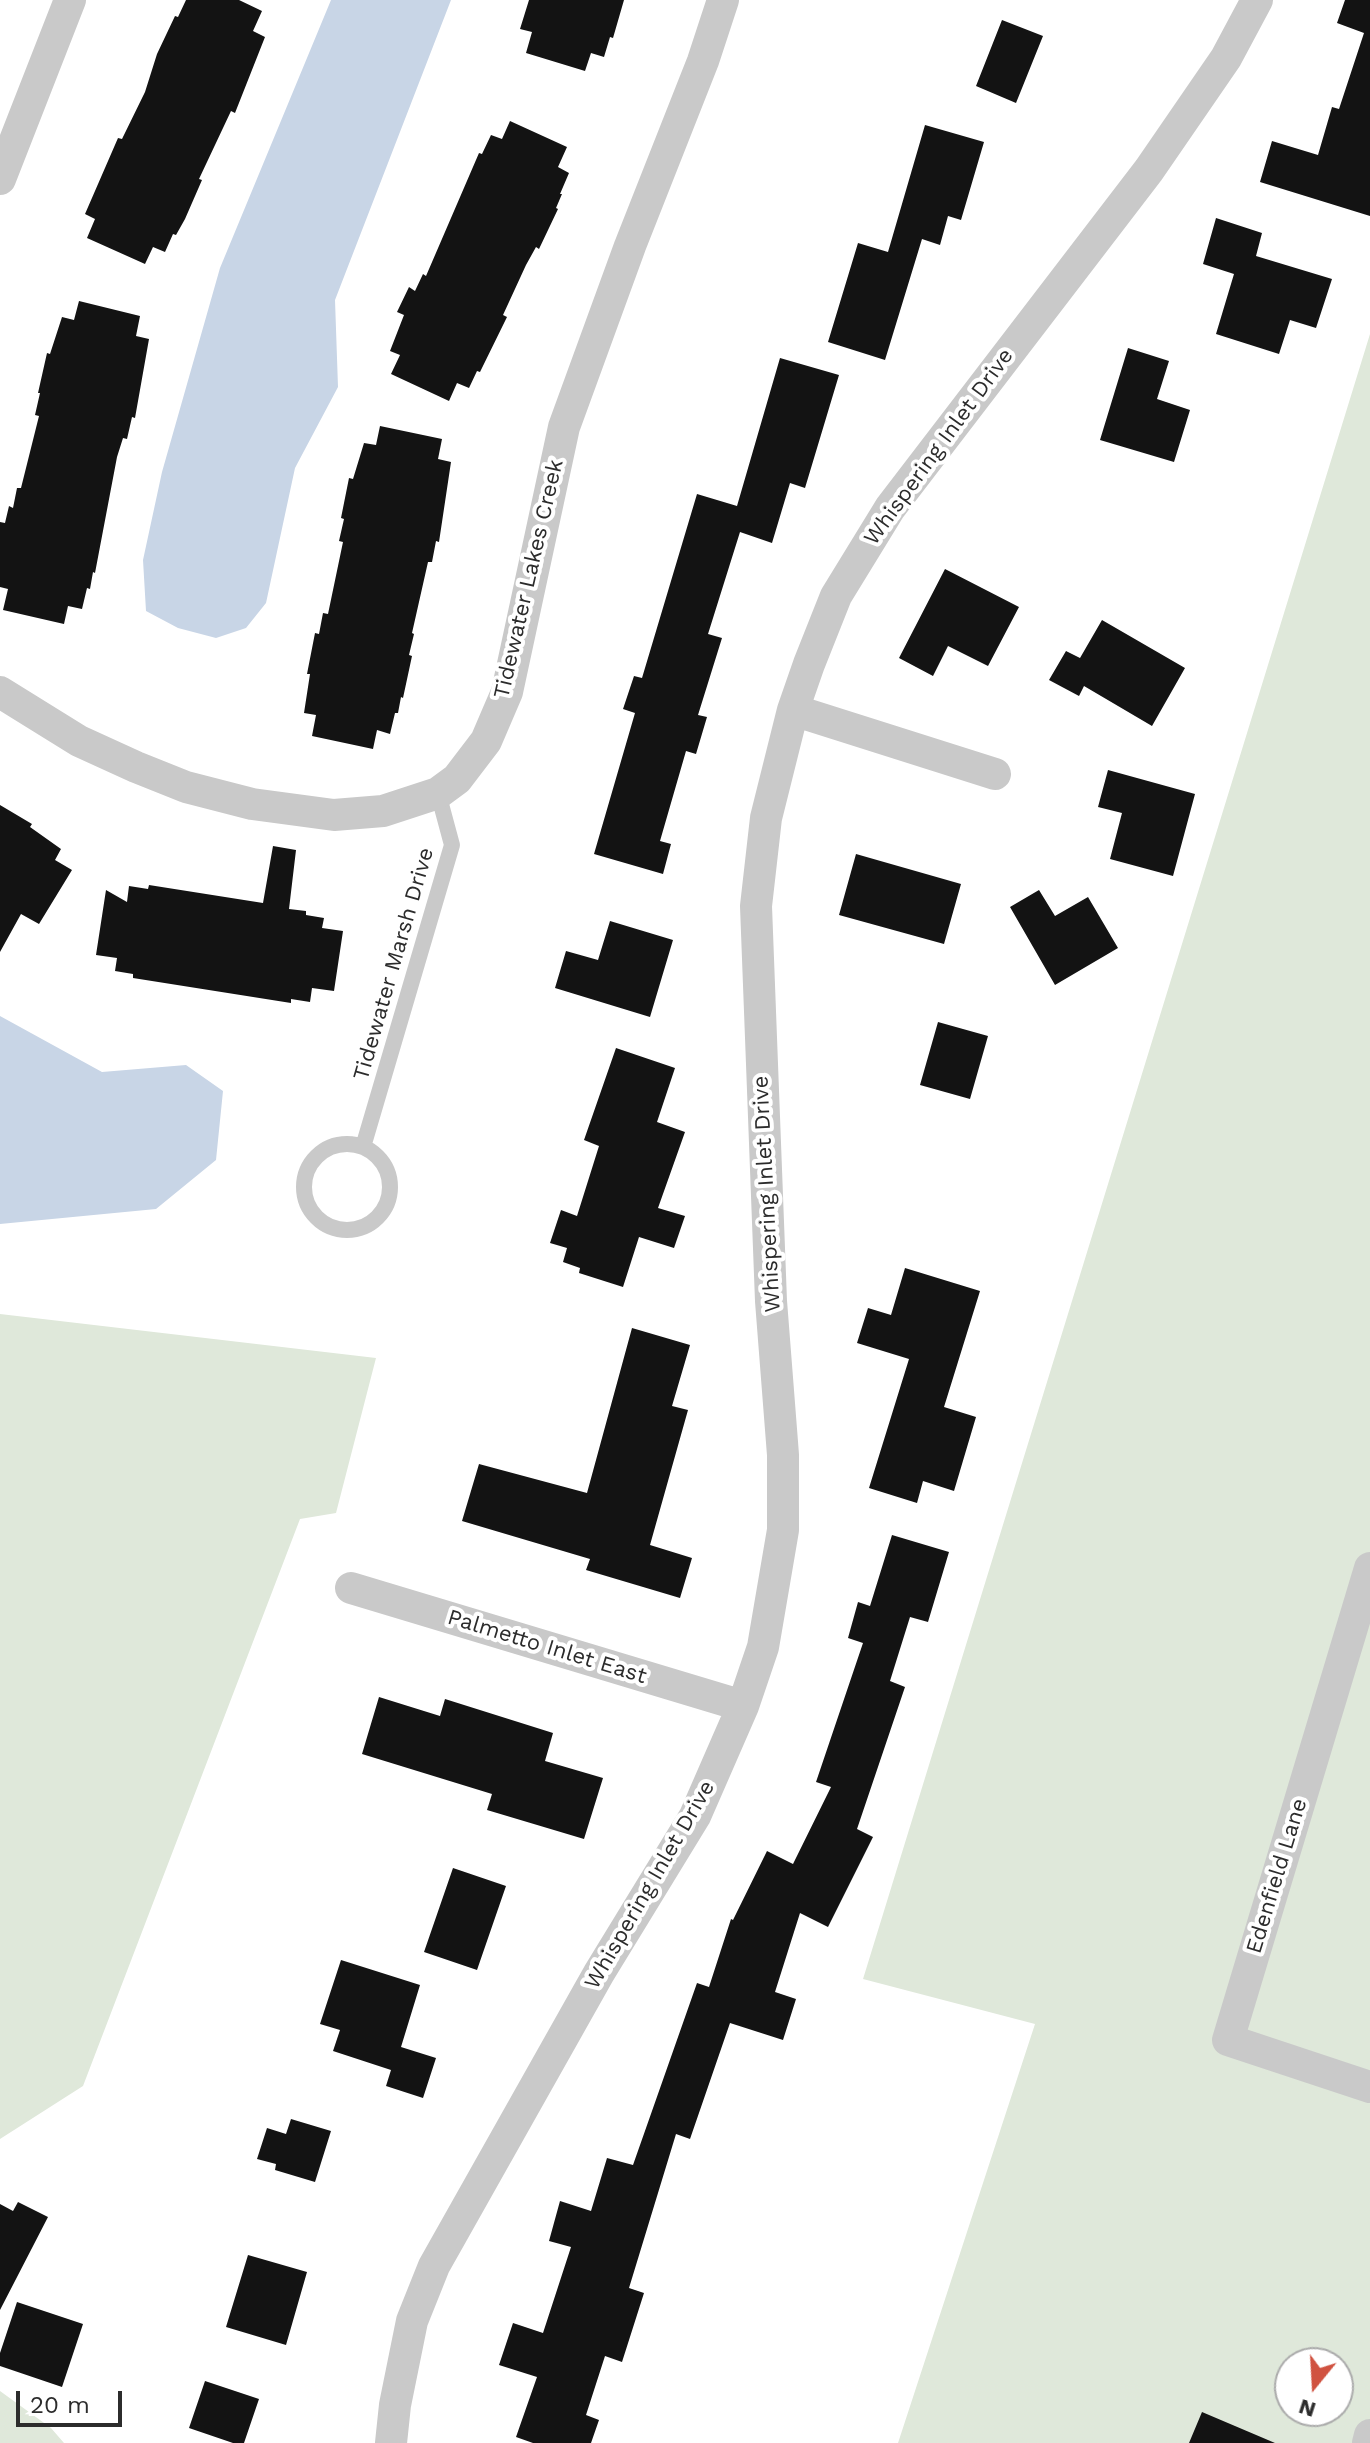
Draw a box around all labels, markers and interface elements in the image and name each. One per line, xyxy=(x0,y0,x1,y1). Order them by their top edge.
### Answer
street label: Whispering Inlet Drive xyxy=(859,343,1019,551)
street label: Tidewater Lakes Creek xyxy=(489,457,569,701)
street label: Tidewater Marsh Drive xyxy=(348,845,440,1083)
street label: Whispering Inlet Drive xyxy=(748,1075,786,1313)
street label: Palmetto Inlet East xyxy=(444,1604,650,1690)
street label: Whispering Inlet Drive xyxy=(579,1776,721,1994)
street label: Edenfield Lane xyxy=(1241,1795,1313,1957)
north arrow xyxy=(1274,2347,1354,2427)
scale bar xyxy=(20,2375,126,2425)
text: 20 m xyxy=(30,2391,90,2419)
text: N xyxy=(1295,2394,1319,2423)

